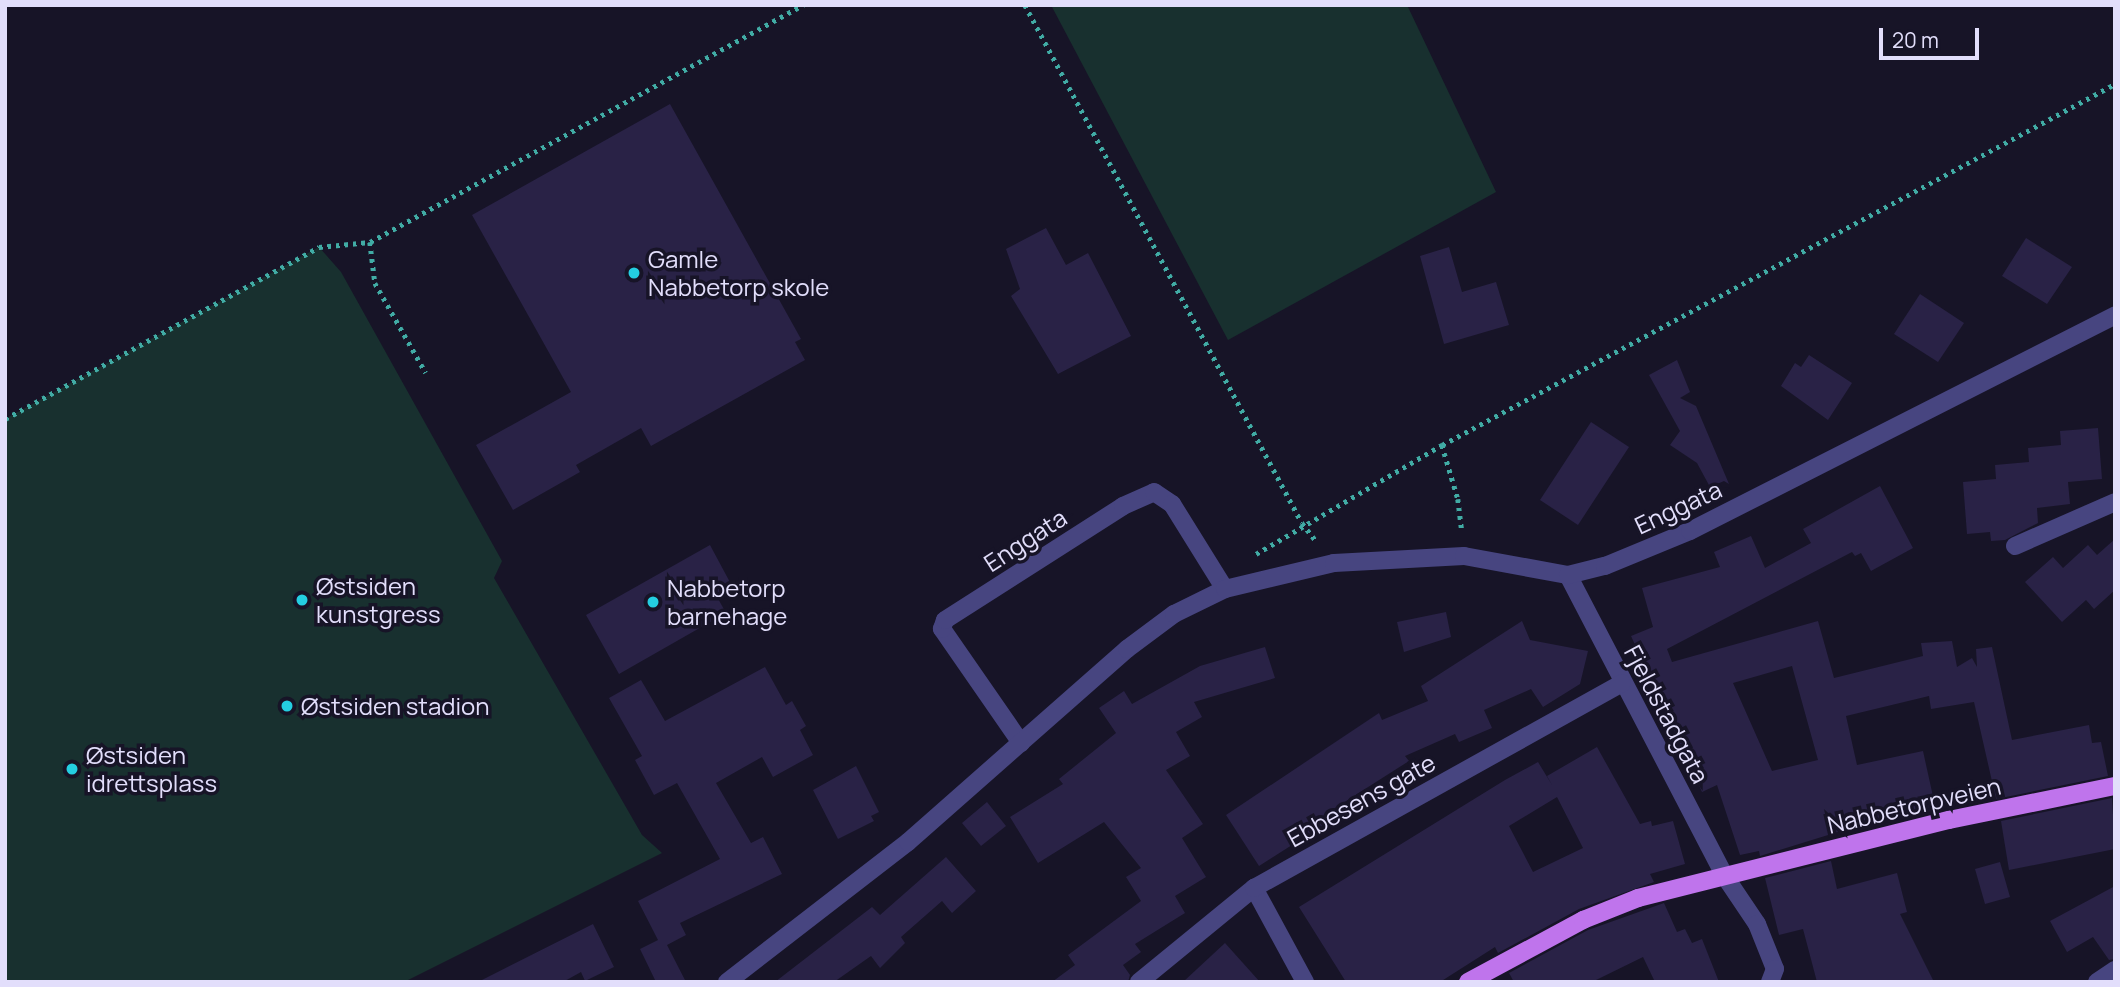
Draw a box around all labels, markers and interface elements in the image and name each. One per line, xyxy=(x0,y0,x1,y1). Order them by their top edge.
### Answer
scale bar xyxy=(1882,14,1982,58)
text: 20 m xyxy=(1892,26,1939,54)
place label: Gamle Nabbetorp skole xyxy=(648,245,829,301)
marker: Gamle Nabbetorp skole xyxy=(626,265,642,281)
street label: Enggata xyxy=(1630,474,1726,540)
street label: Enggata xyxy=(978,503,1072,577)
place label: Østsiden kunstgress xyxy=(316,572,440,628)
place label: Nabbetorp barnehage xyxy=(667,574,787,630)
marker: Østsiden kunstgress xyxy=(294,592,310,608)
marker: Nabbetorp barnehage xyxy=(645,594,661,610)
street label: Fjeldstadgata xyxy=(1619,640,1715,788)
place label: Østsiden stadion xyxy=(301,692,490,720)
marker: Østsiden stadion xyxy=(279,698,295,714)
place label: Østsiden idrettsplass xyxy=(86,741,217,797)
street label: Ebbesens gate xyxy=(1282,747,1440,853)
marker: Østsiden idrettsplass xyxy=(64,761,80,777)
street label: Nabbetorpveien xyxy=(1824,771,2004,839)

